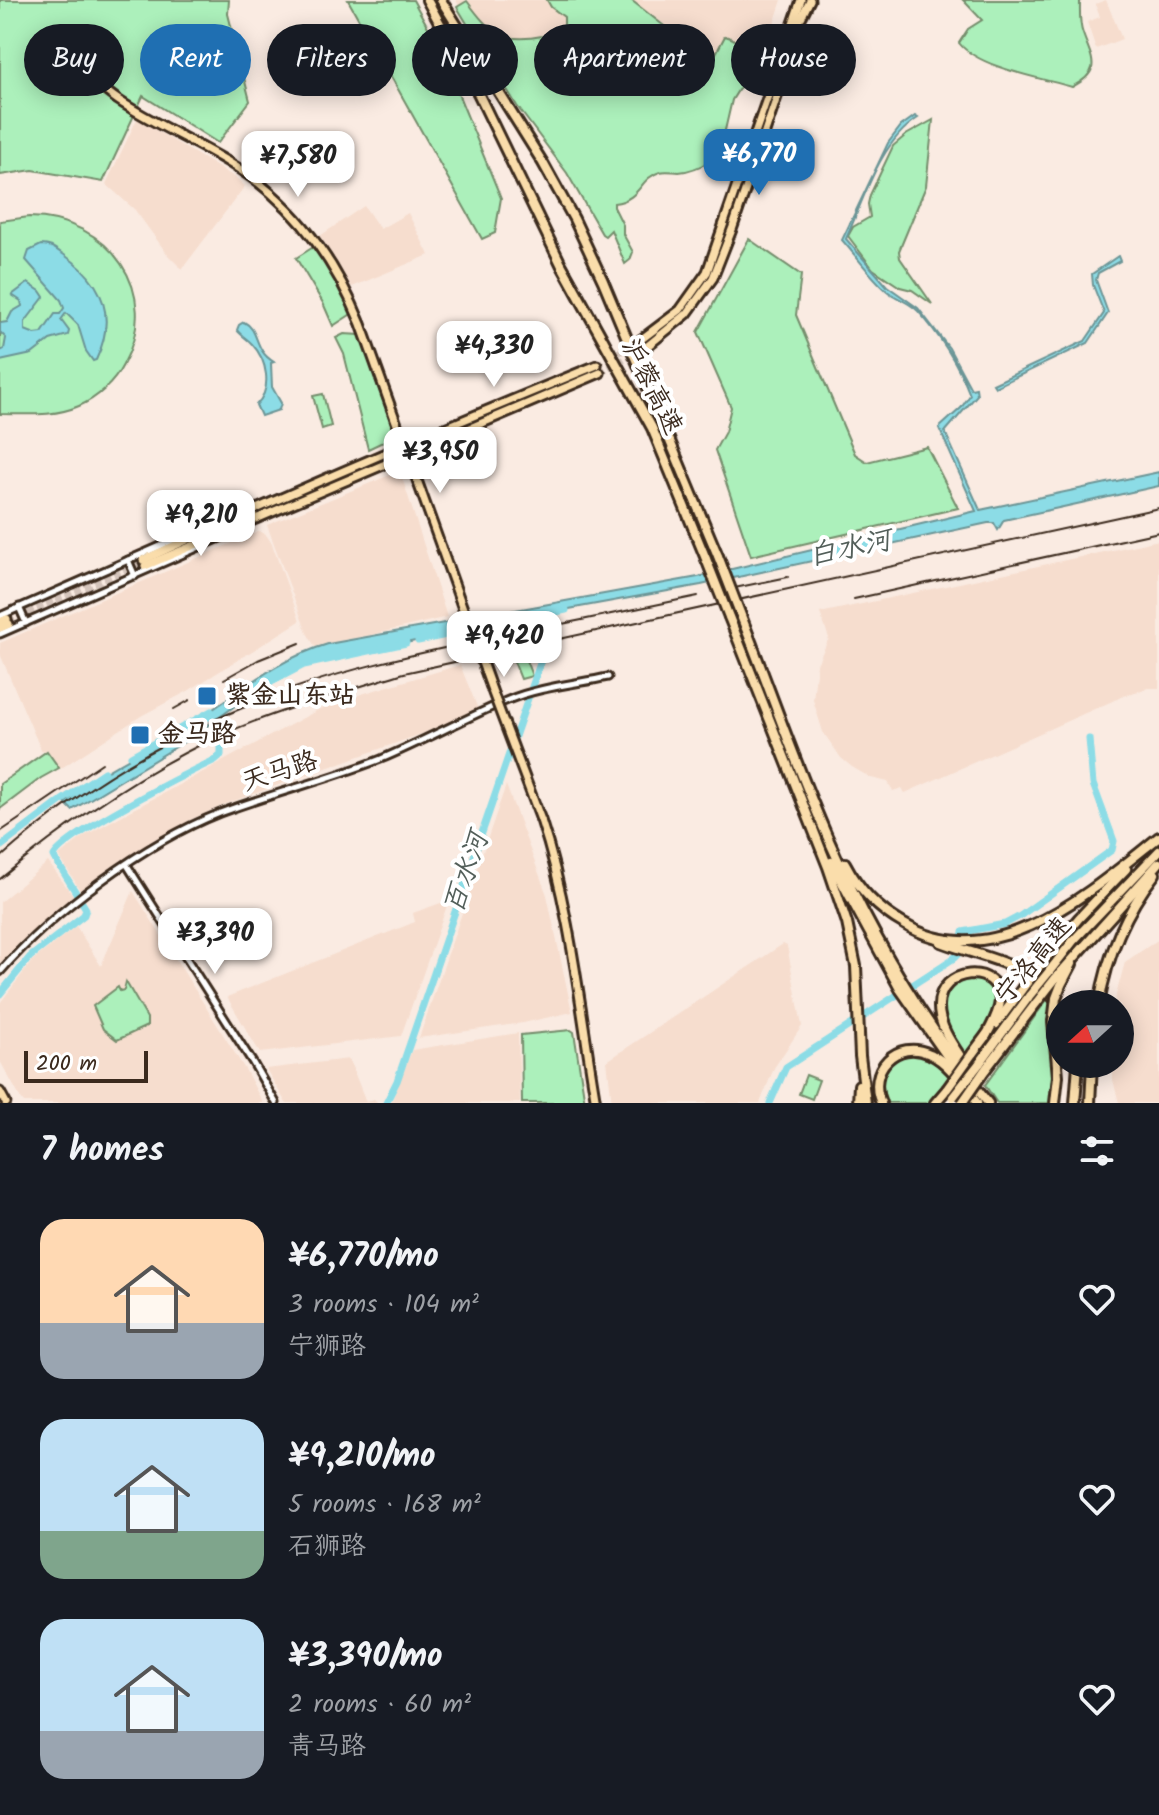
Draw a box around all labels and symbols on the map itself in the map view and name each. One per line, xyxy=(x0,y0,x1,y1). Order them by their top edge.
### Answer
pin: ¥6,770 xyxy=(694,129,824,197)
pin: ¥7,580 xyxy=(233,131,363,199)
pin: ¥4,330 xyxy=(429,321,559,389)
street label: 沪蓉高速 xyxy=(609,331,693,443)
pin: ¥3,950 xyxy=(375,427,505,495)
pin: ¥9,210 xyxy=(136,490,266,558)
water label: 白水河 xyxy=(804,517,900,580)
pin: ¥9,420 xyxy=(439,611,569,679)
place label: 紫金山东站 xyxy=(225,675,355,717)
marker: 紫金山东站 xyxy=(196,685,218,707)
place label: 金马路 xyxy=(158,714,236,756)
marker: 金马路 xyxy=(129,724,151,746)
street label: 天马路 xyxy=(236,740,324,804)
water label: 百水河 xyxy=(432,822,503,920)
street label: 宁洛高速 xyxy=(985,907,1083,1015)
pin: ¥3,390 xyxy=(150,908,280,976)
north arrow xyxy=(1046,990,1134,1078)
scale bar xyxy=(24,1047,148,1083)

